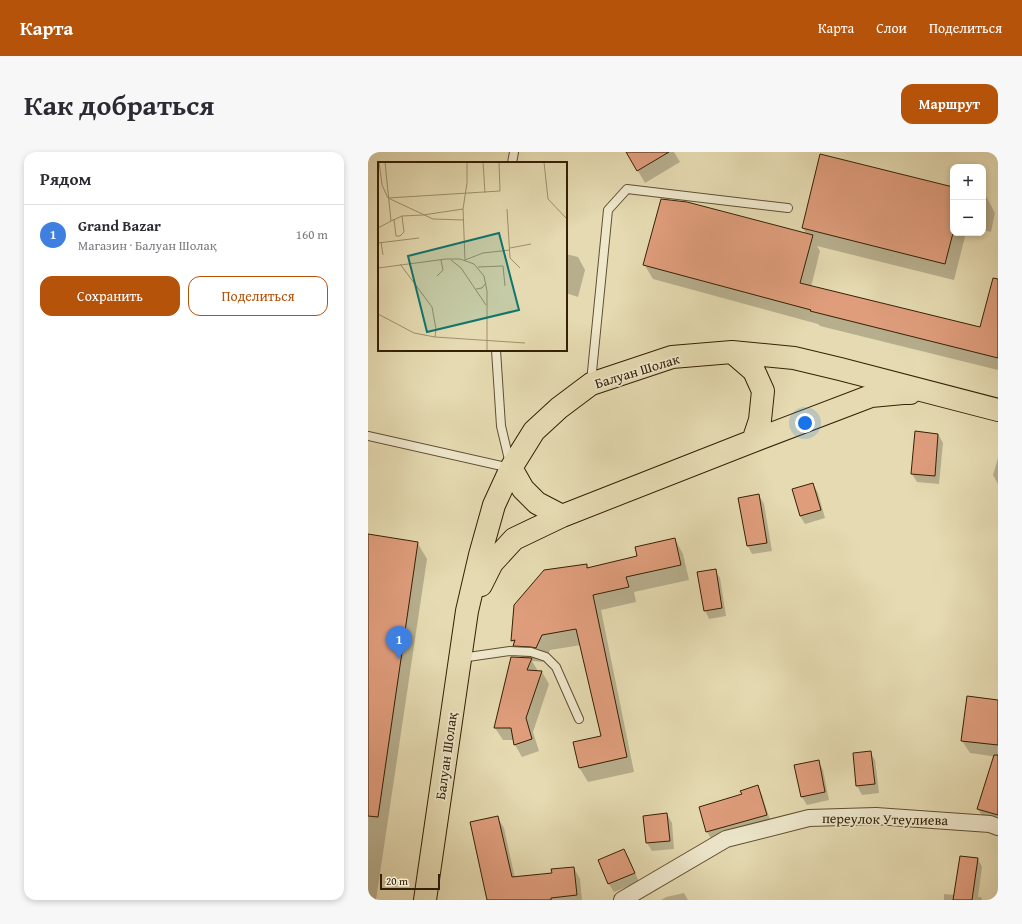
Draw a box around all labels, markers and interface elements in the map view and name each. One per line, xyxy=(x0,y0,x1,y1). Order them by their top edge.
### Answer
text: Карта xyxy=(20,14,73,42)
text: Карта xyxy=(818,18,854,38)
text: Слои xyxy=(876,18,907,38)
text: Поделиться xyxy=(929,18,1002,38)
text: Как добраться xyxy=(24,84,214,125)
button: Маршрут xyxy=(901,84,998,124)
inset map xyxy=(378,162,567,351)
map controls xyxy=(950,164,986,236)
button: + xyxy=(950,164,986,200)
text: Рядом xyxy=(40,166,91,191)
button: − xyxy=(950,200,986,236)
text: Grand Bazar xyxy=(78,215,161,236)
text: 1 xyxy=(50,225,56,244)
text: 160 m xyxy=(296,225,328,244)
text: Магазин · Балуан Шолақ xyxy=(78,236,217,255)
button: Сохранить xyxy=(40,276,180,316)
button: Поделиться xyxy=(188,276,328,316)
street label: Балуан Шолак xyxy=(592,348,683,393)
your location xyxy=(795,413,815,433)
pin: 1 xyxy=(386,626,412,659)
street label: Балуан Шолақ xyxy=(430,711,462,801)
street label: переулок Утеулиева xyxy=(822,808,949,830)
scale bar xyxy=(380,872,440,891)
text: 20 m xyxy=(386,873,408,889)

